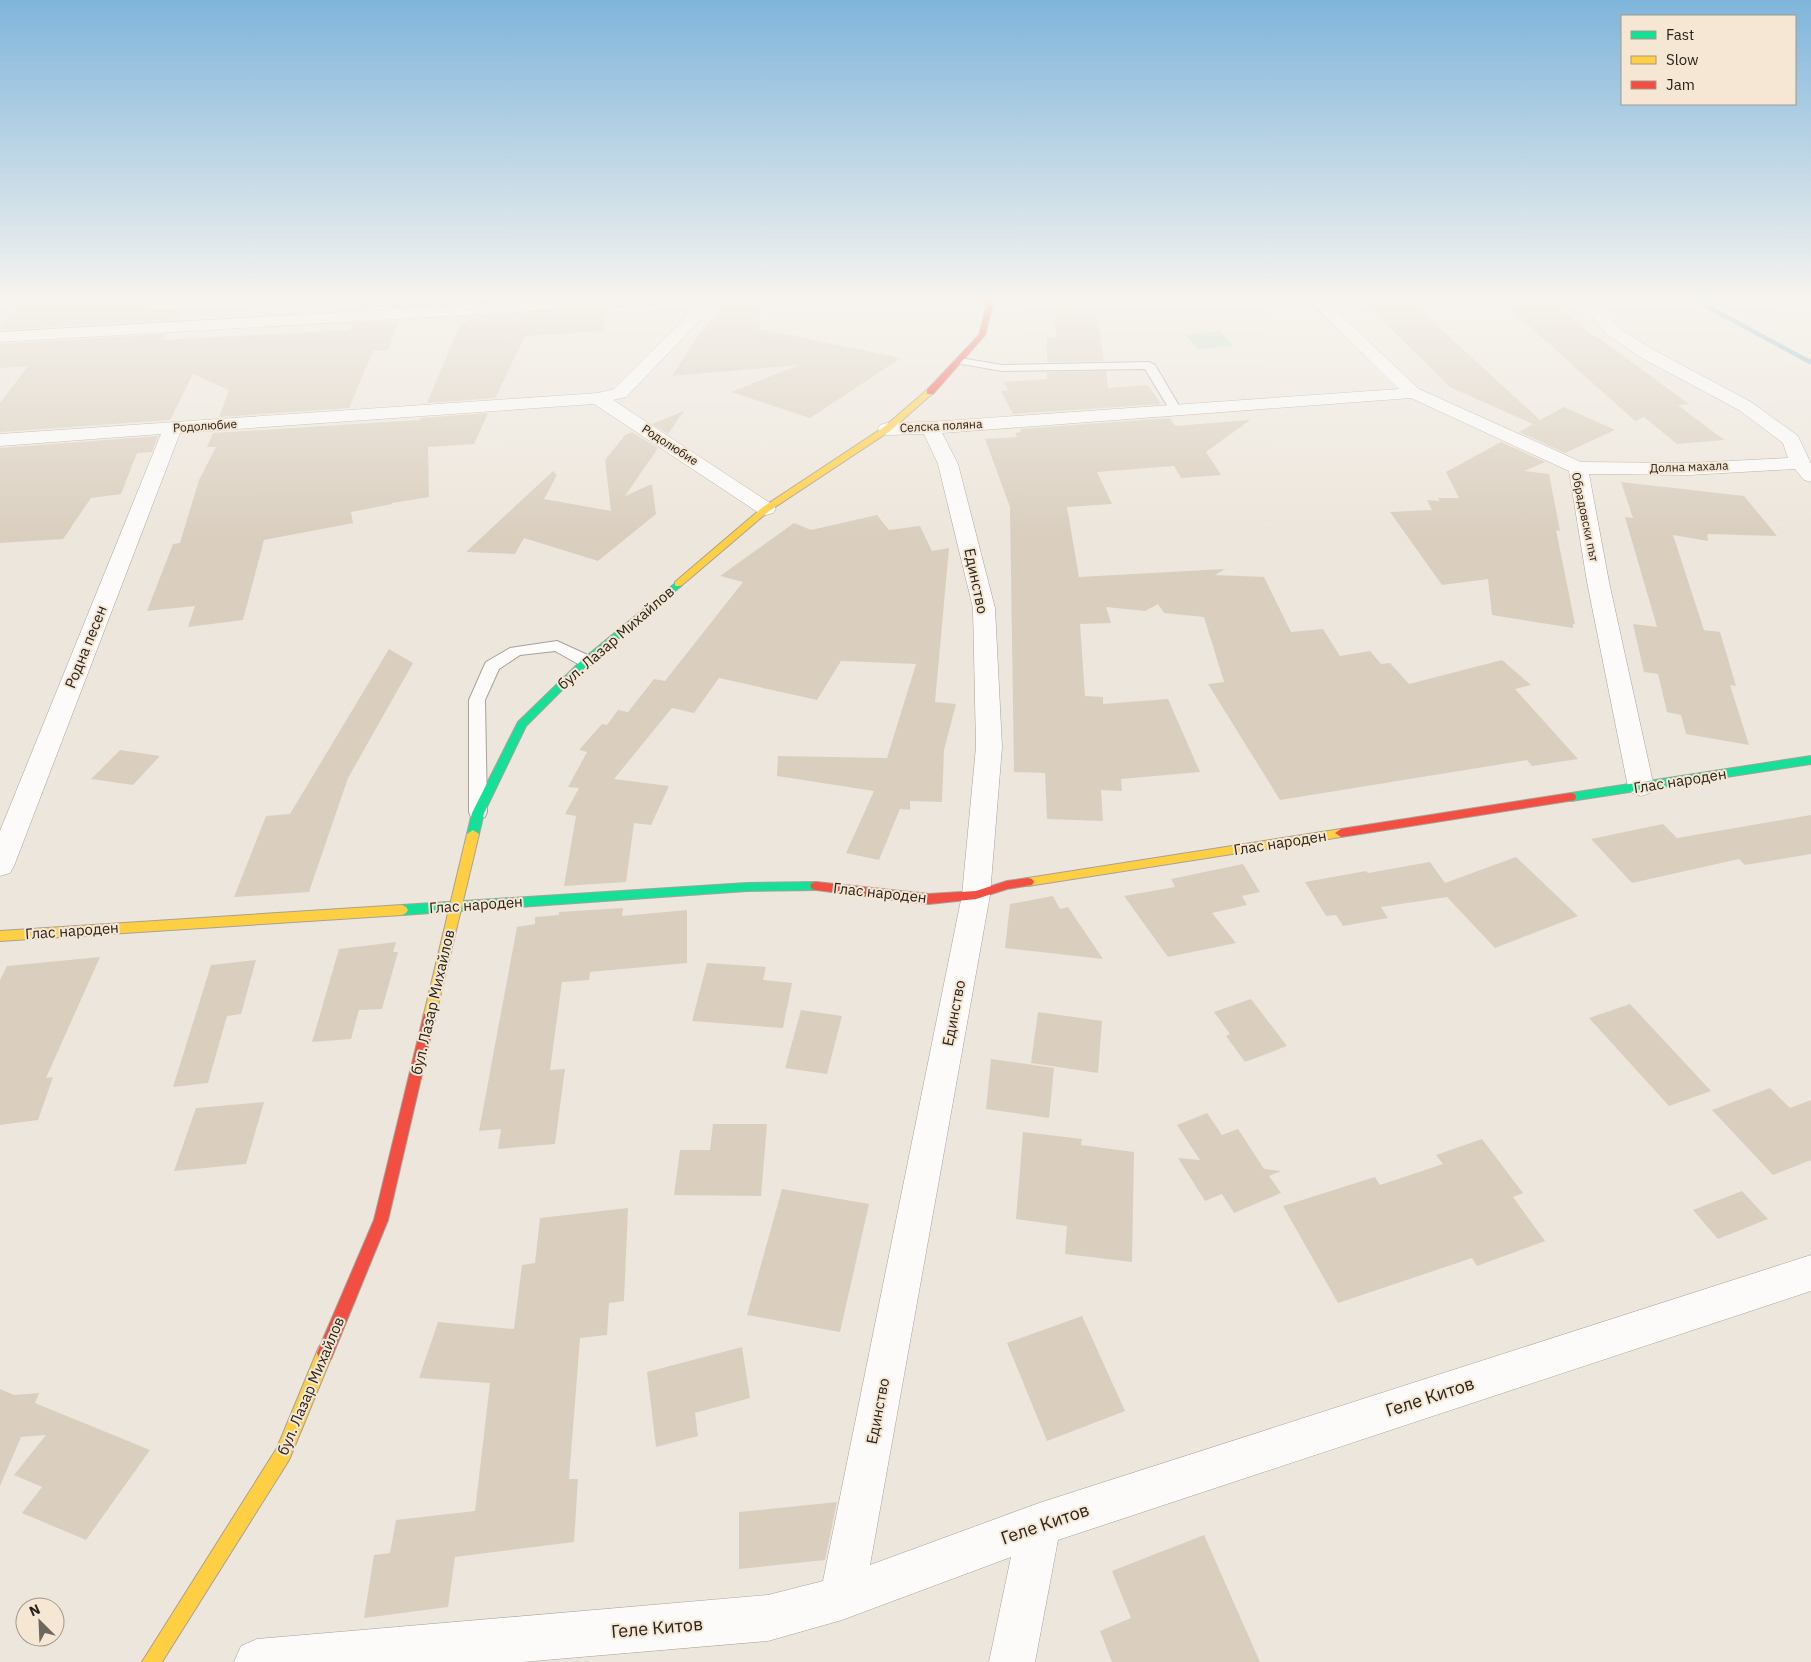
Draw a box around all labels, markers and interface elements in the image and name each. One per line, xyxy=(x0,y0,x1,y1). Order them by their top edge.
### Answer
legend xyxy=(1621,15,1796,105)
text: Fast xyxy=(1666,25,1694,44)
text: Slow xyxy=(1666,50,1699,69)
text: Jam xyxy=(1666,75,1695,94)
street label: Родолюбие xyxy=(172,416,238,435)
street label: Селска поляна xyxy=(899,416,983,435)
street label: Родолюбие xyxy=(639,421,702,469)
street label: Долна махала xyxy=(1649,458,1729,475)
street label: Обрадовски път xyxy=(1569,471,1602,563)
street label: Единство xyxy=(960,546,993,616)
street label: бул. Лазар Михайлов xyxy=(553,582,678,693)
street label: Родна песен xyxy=(60,603,111,691)
street label: Глас народен xyxy=(1632,764,1728,797)
street label: Глас народен xyxy=(1232,826,1328,859)
street label: Глас народен xyxy=(832,878,928,907)
street label: Глас народен xyxy=(428,892,523,917)
street label: Глас народен xyxy=(24,918,119,943)
street label: бул. Лазар Михайлов xyxy=(407,927,458,1076)
street label: Единство xyxy=(938,978,969,1048)
street label: бул. Лазар Михайлов xyxy=(273,1314,348,1458)
street label: Геле Китов xyxy=(1383,1371,1477,1422)
street label: Единство xyxy=(862,1376,893,1446)
street label: Геле Китов xyxy=(998,1498,1092,1549)
north arrow xyxy=(15,1597,65,1647)
text: N xyxy=(26,1600,43,1620)
street label: Геле Китов xyxy=(610,1612,704,1643)

